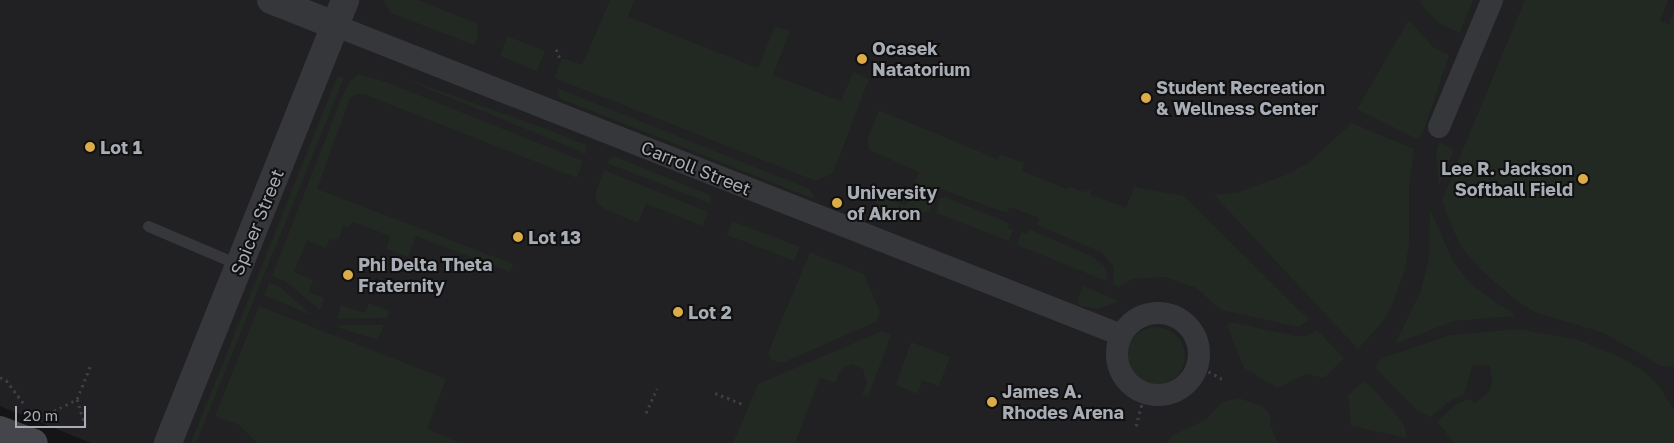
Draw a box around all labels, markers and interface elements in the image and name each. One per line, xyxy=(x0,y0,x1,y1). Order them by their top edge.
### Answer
place label: Ocasek Natatorium xyxy=(872,38,970,80)
marker: Ocasek Natatorium xyxy=(856,53,868,65)
place label: Student Recreation & Wellness Center xyxy=(1156,77,1325,120)
marker: Student Recreation & Wellness Center xyxy=(1140,92,1152,104)
place label: Lot 1 xyxy=(100,136,142,158)
street label: Carroll Street xyxy=(638,136,754,200)
marker: Lot 1 xyxy=(84,141,96,153)
place label: Lee R. Jackson Softball Field xyxy=(1441,158,1573,200)
street label: Spicer Street xyxy=(226,166,288,278)
marker: Lee R. Jackson Softball Field xyxy=(1577,173,1589,185)
place label: University of Akron xyxy=(847,182,937,224)
marker: University of Akron xyxy=(831,197,843,209)
place label: Lot 13 xyxy=(528,226,581,248)
marker: Lot 13 xyxy=(512,231,524,243)
place label: Phi Delta Theta Fraternity xyxy=(358,254,492,296)
marker: Phi Delta Theta Fraternity xyxy=(342,269,354,281)
place label: Lot 2 xyxy=(688,301,732,323)
marker: Lot 2 xyxy=(672,306,684,318)
place label: James A. Rhodes Arena xyxy=(1002,381,1124,424)
scale bar xyxy=(18,396,89,428)
marker: James A. Rhodes Arena xyxy=(986,396,998,408)
text: 20 m xyxy=(23,406,58,424)

